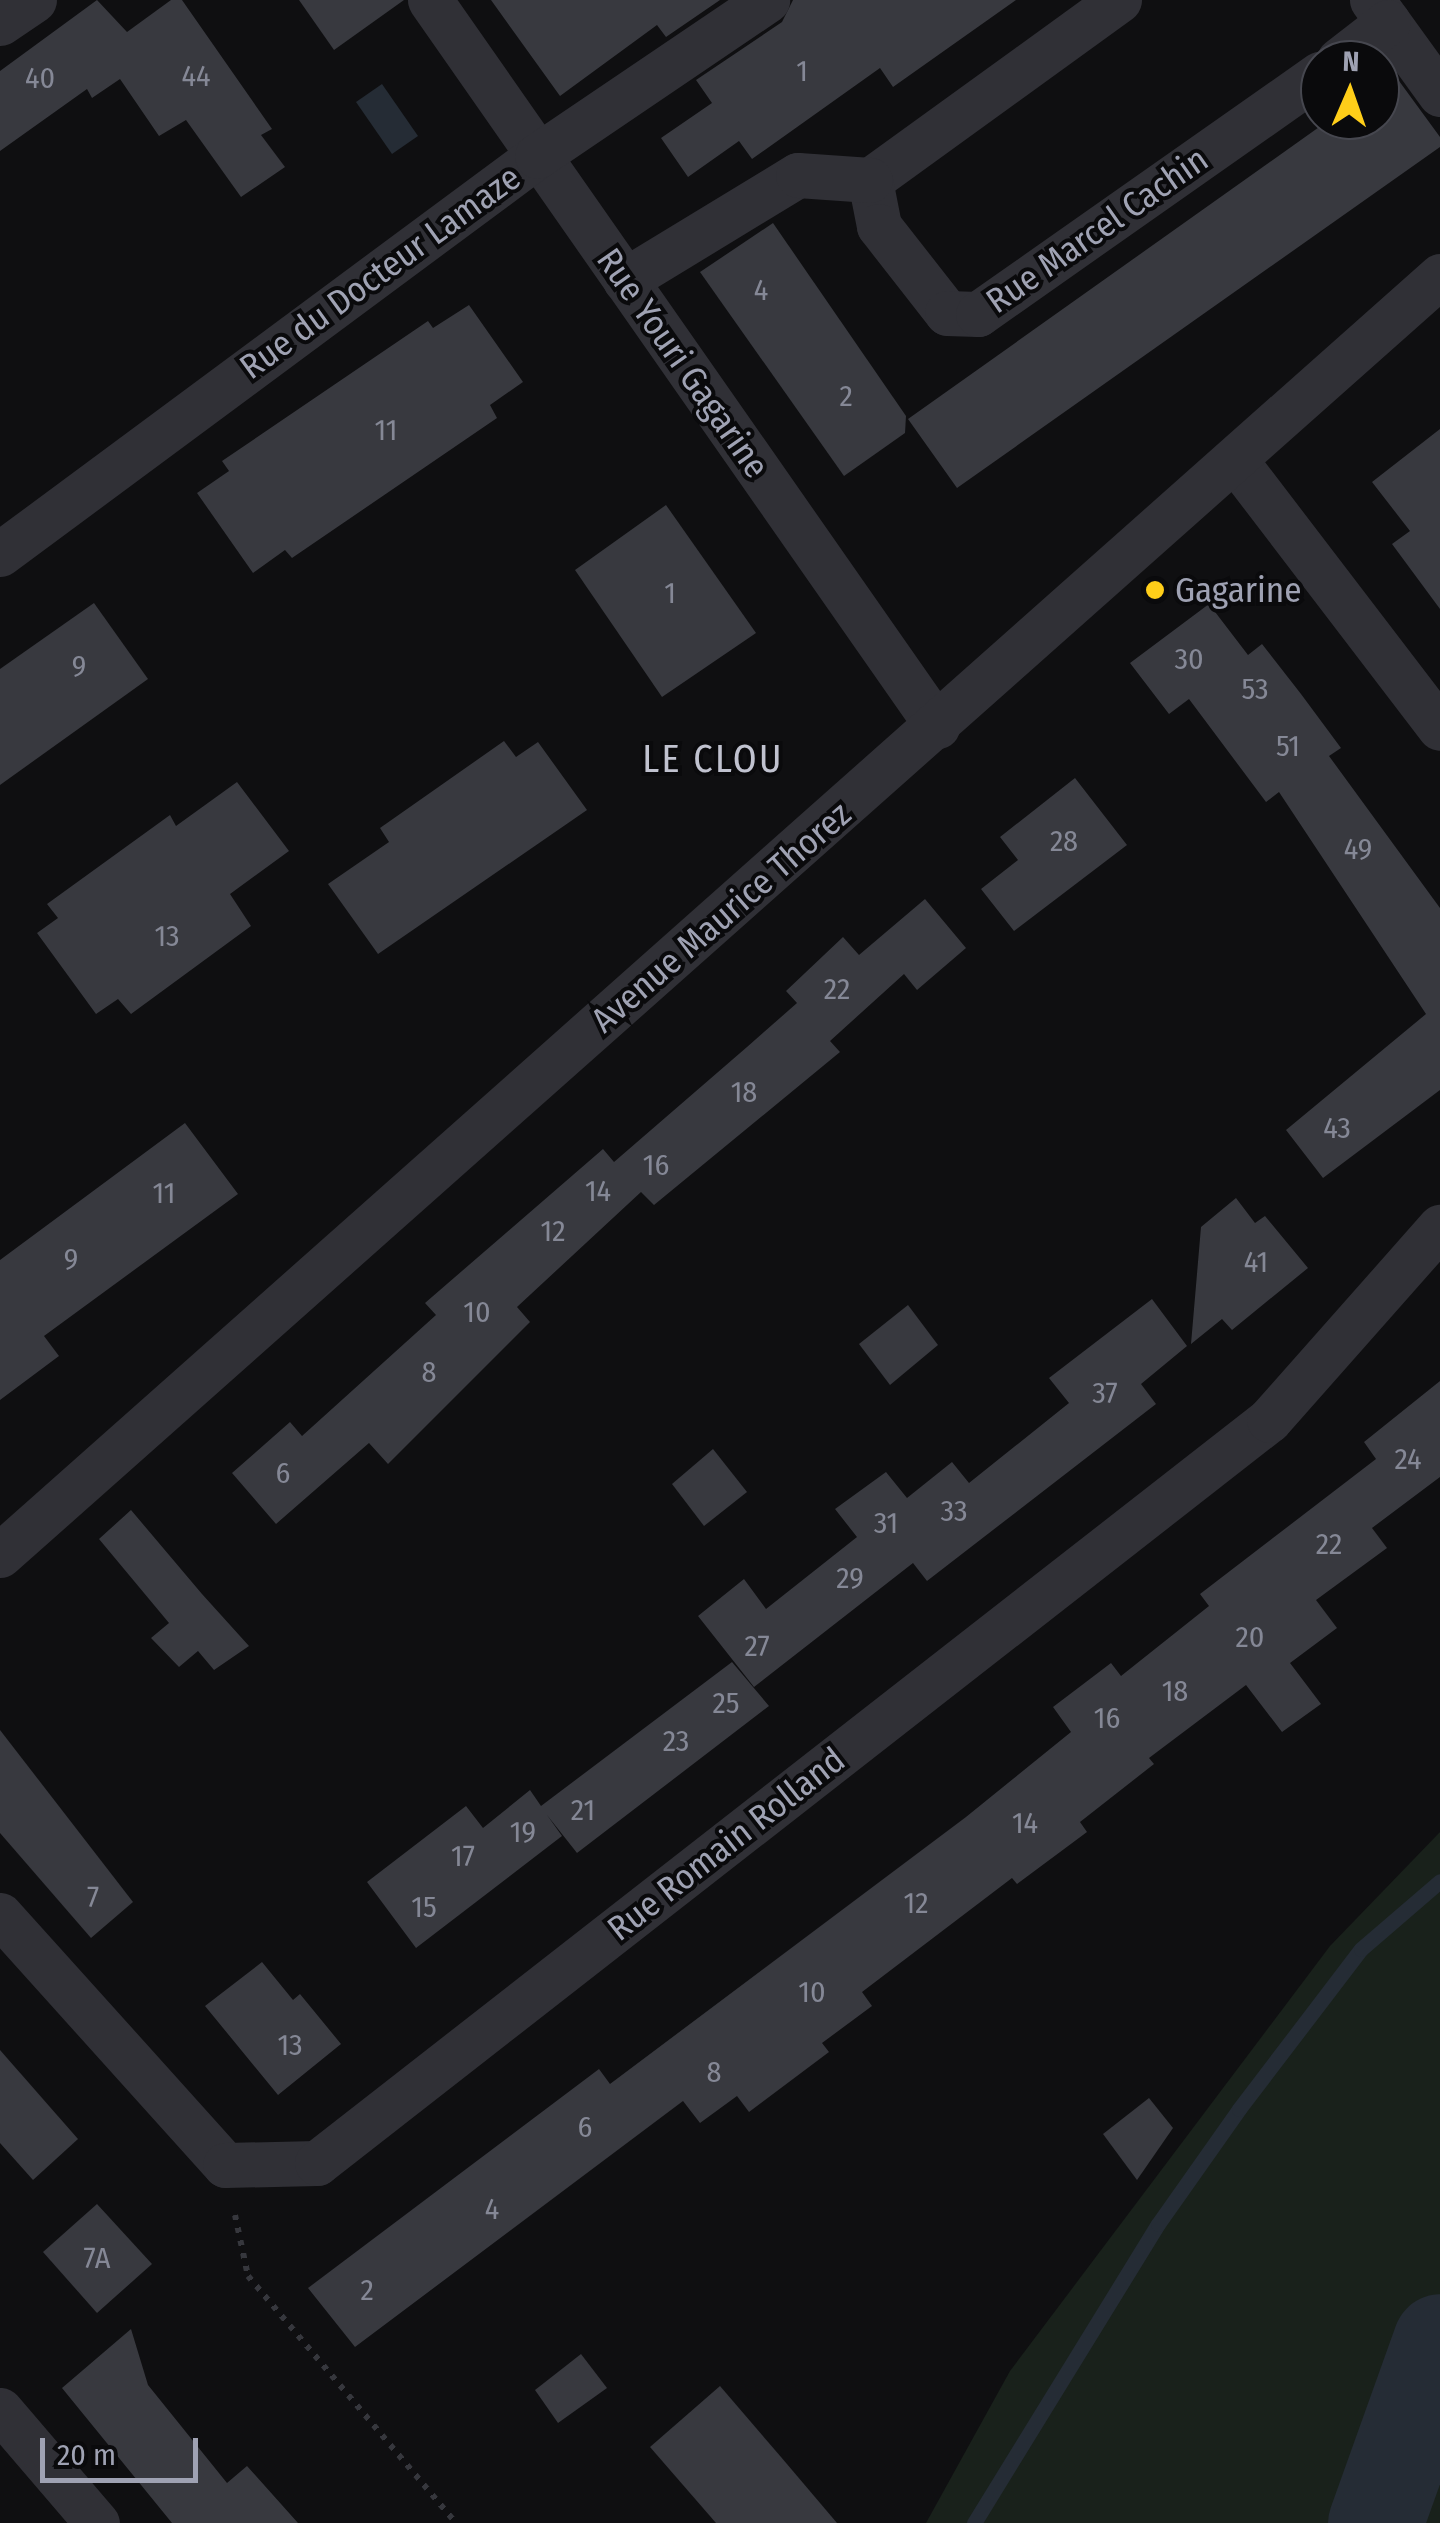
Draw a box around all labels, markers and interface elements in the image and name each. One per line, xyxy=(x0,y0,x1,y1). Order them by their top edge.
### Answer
north arrow xyxy=(1300,40,1400,140)
text: N xyxy=(1342,45,1360,78)
house number: 1 xyxy=(796,53,808,89)
house number: 44 xyxy=(181,58,211,94)
house number: 40 xyxy=(25,60,55,96)
street label: Rue Marcel Cachin xyxy=(978,138,1216,322)
street label: Rue du Docteur Lamaze xyxy=(232,156,528,388)
street label: Rue Youri Gagarine xyxy=(588,240,778,486)
house number: 4 xyxy=(754,272,768,308)
house number: 2 xyxy=(839,378,853,414)
house number: 11 xyxy=(375,412,397,448)
place label: Gagarine xyxy=(1175,569,1302,611)
house number: 1 xyxy=(664,575,676,611)
marker: Gagarine xyxy=(1144,579,1166,601)
house number: 30 xyxy=(1174,641,1204,677)
house number: 9 xyxy=(72,648,86,684)
house number: 53 xyxy=(1241,671,1269,707)
house number: 51 xyxy=(1276,728,1300,764)
district label: LE CLOU xyxy=(642,737,784,783)
street label: Avenue Maurice Thorez xyxy=(583,793,859,1041)
house number: 28 xyxy=(1050,823,1078,859)
house number: 49 xyxy=(1344,831,1372,867)
house number: 13 xyxy=(154,918,180,954)
house number: 22 xyxy=(824,971,850,1007)
house number: 18 xyxy=(731,1074,757,1110)
house number: 43 xyxy=(1323,1110,1351,1146)
house number: 16 xyxy=(643,1147,669,1183)
house number: 14 xyxy=(585,1173,611,1209)
house number: 11 xyxy=(153,1175,175,1211)
house number: 12 xyxy=(541,1213,565,1249)
house number: 9 xyxy=(64,1241,78,1277)
house number: 41 xyxy=(1244,1244,1268,1280)
house number: 10 xyxy=(463,1294,491,1330)
house number: 8 xyxy=(422,1354,436,1390)
house number: 37 xyxy=(1092,1375,1118,1411)
house number: 24 xyxy=(1394,1441,1422,1477)
house number: 6 xyxy=(276,1455,290,1491)
house number: 33 xyxy=(940,1493,968,1529)
house number: 31 xyxy=(874,1505,898,1541)
house number: 22 xyxy=(1316,1526,1342,1562)
house number: 29 xyxy=(836,1560,864,1596)
house number: 20 xyxy=(1236,1619,1264,1655)
house number: 27 xyxy=(744,1628,770,1664)
house number: 18 xyxy=(1162,1673,1188,1709)
house number: 25 xyxy=(713,1685,739,1721)
house number: 16 xyxy=(1094,1700,1120,1736)
house number: 23 xyxy=(663,1723,689,1759)
street label: Rue Romain Rolland xyxy=(599,1738,853,1950)
house number: 21 xyxy=(571,1792,595,1828)
house number: 14 xyxy=(1012,1805,1038,1841)
house number: 19 xyxy=(510,1814,536,1850)
house number: 17 xyxy=(451,1838,475,1874)
house number: 7 xyxy=(87,1879,99,1915)
house number: 12 xyxy=(904,1885,928,1921)
house number: 15 xyxy=(411,1889,437,1925)
house number: 10 xyxy=(798,1974,826,2010)
house number: 13 xyxy=(277,2027,303,2063)
house number: 8 xyxy=(707,2054,721,2090)
house number: 6 xyxy=(578,2109,592,2145)
house number: 4 xyxy=(485,2191,499,2227)
house number: 7A xyxy=(83,2240,111,2276)
house number: 2 xyxy=(360,2272,374,2308)
scale bar xyxy=(45,2418,202,2480)
text: 20 m xyxy=(57,2437,116,2473)

